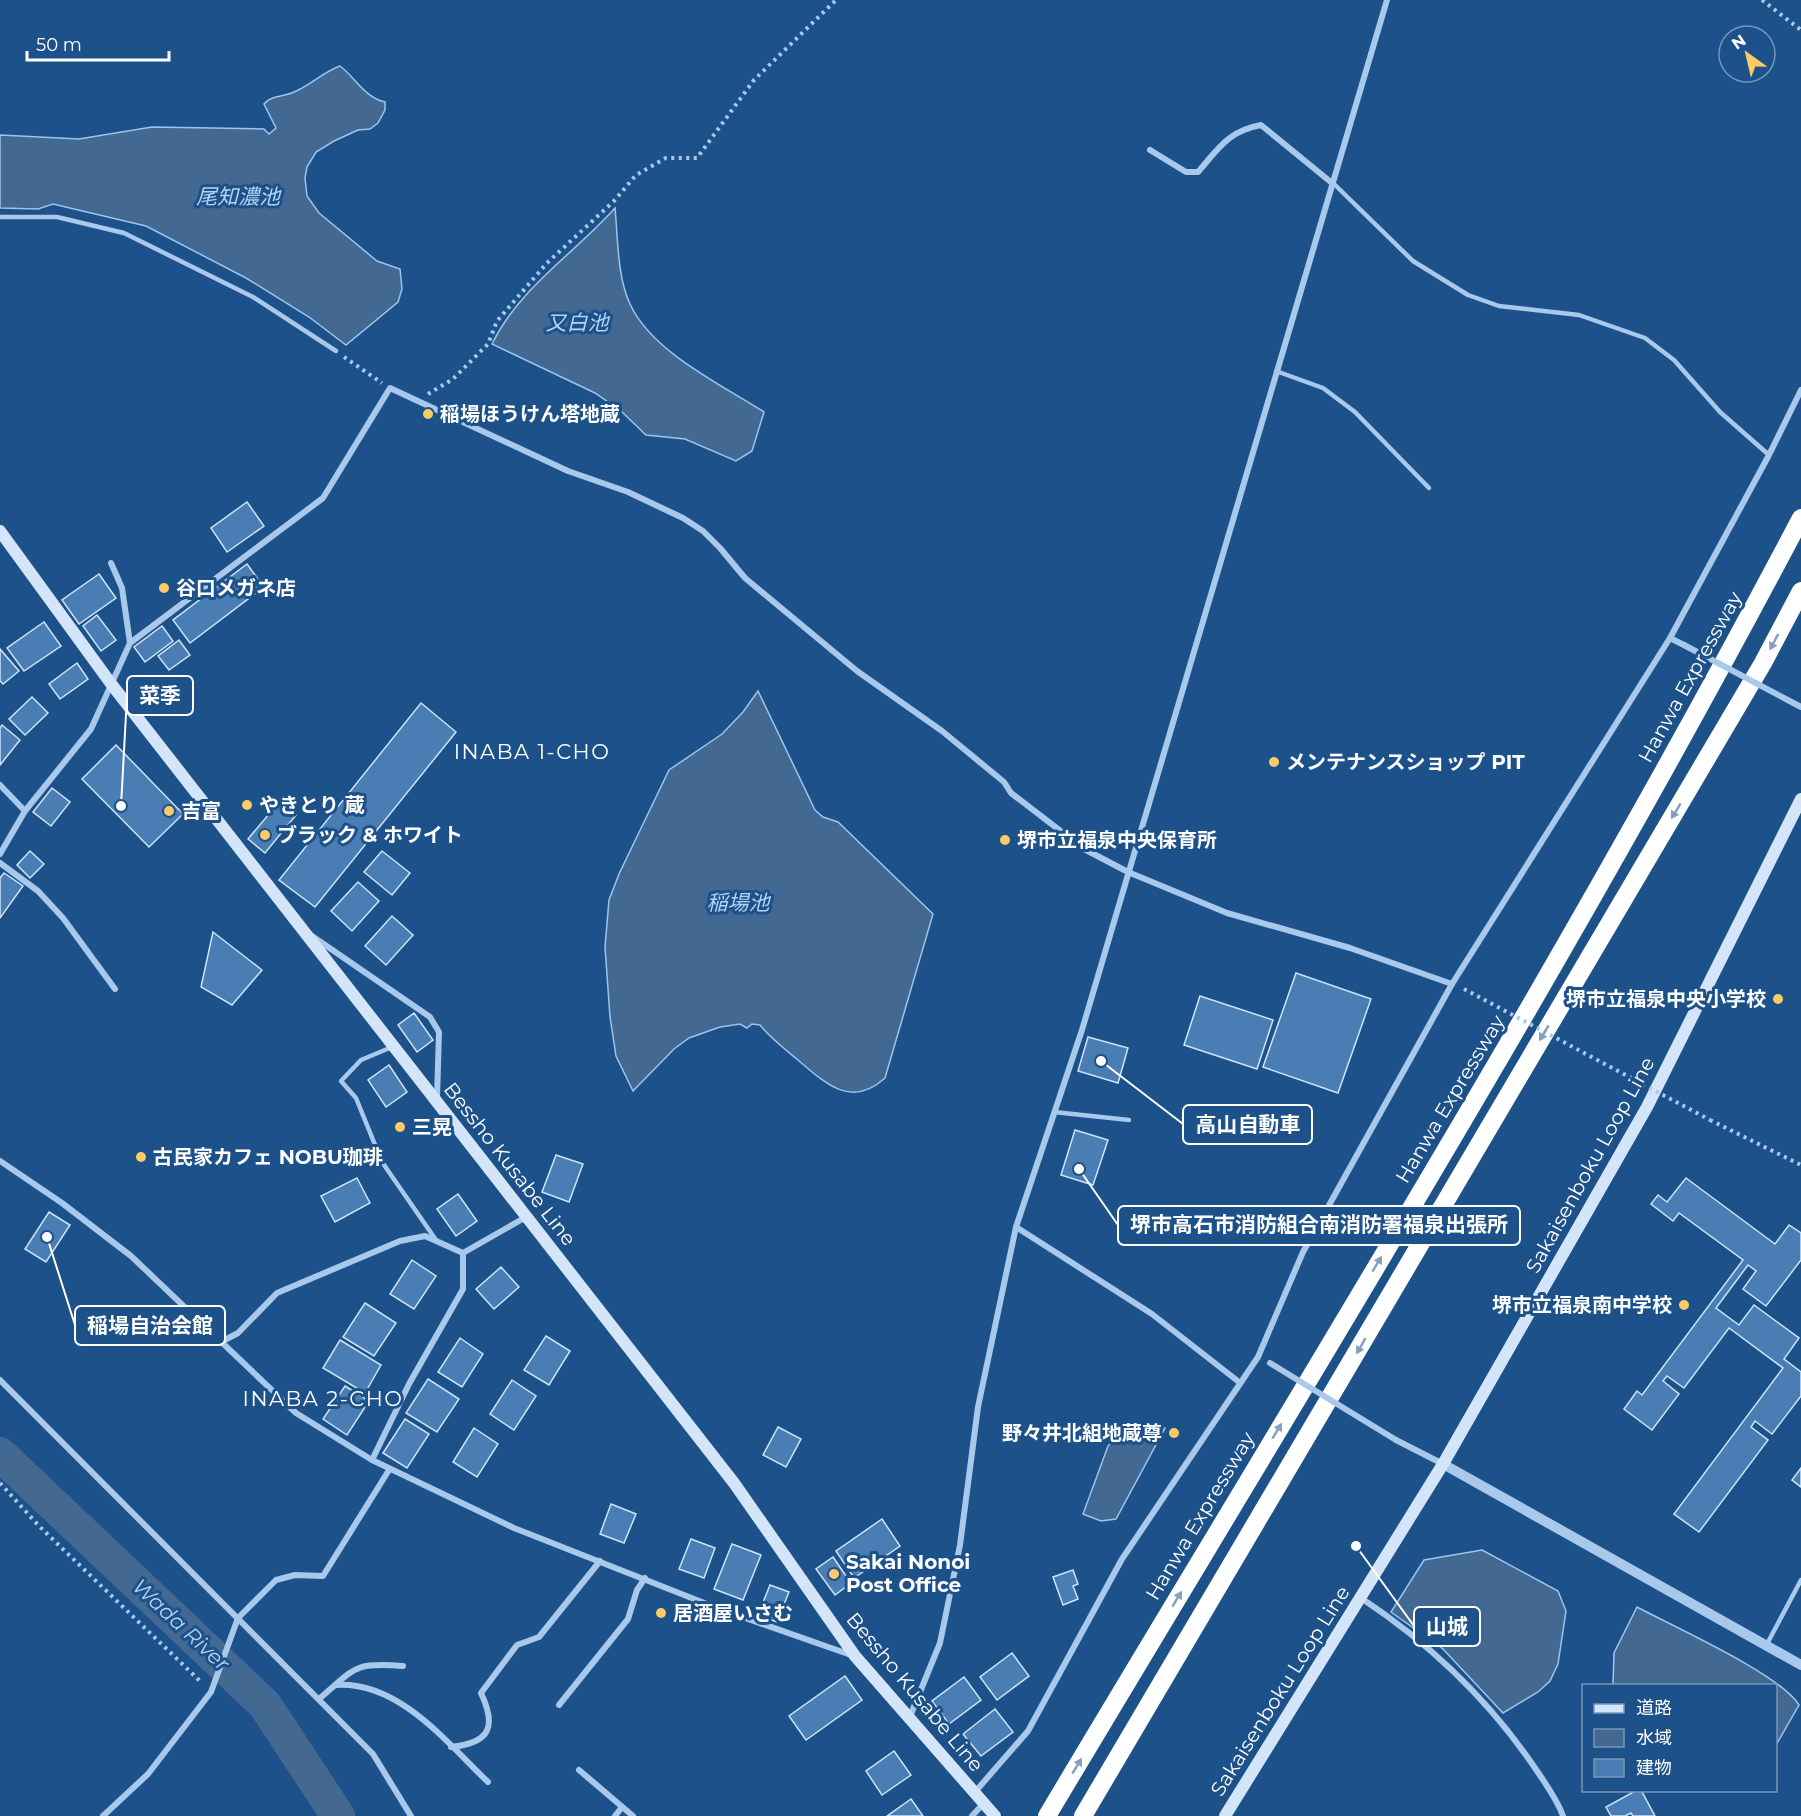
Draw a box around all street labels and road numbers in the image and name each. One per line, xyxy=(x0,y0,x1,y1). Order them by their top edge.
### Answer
street label: Hanwa Expressway xyxy=(1633,587,1747,767)
street label: Hanwa Expressway xyxy=(1390,1011,1510,1187)
street label: Sakaisenboku Loop Line xyxy=(1521,1053,1659,1277)
street label: Bessho Kusabe Line xyxy=(439,1078,581,1250)
street label: Hanwa Expressway xyxy=(1140,1428,1260,1604)
street label: Sakaisenboku Loop Line xyxy=(1205,1582,1355,1800)
street label: Bessho Kusabe Line xyxy=(841,1608,989,1776)

